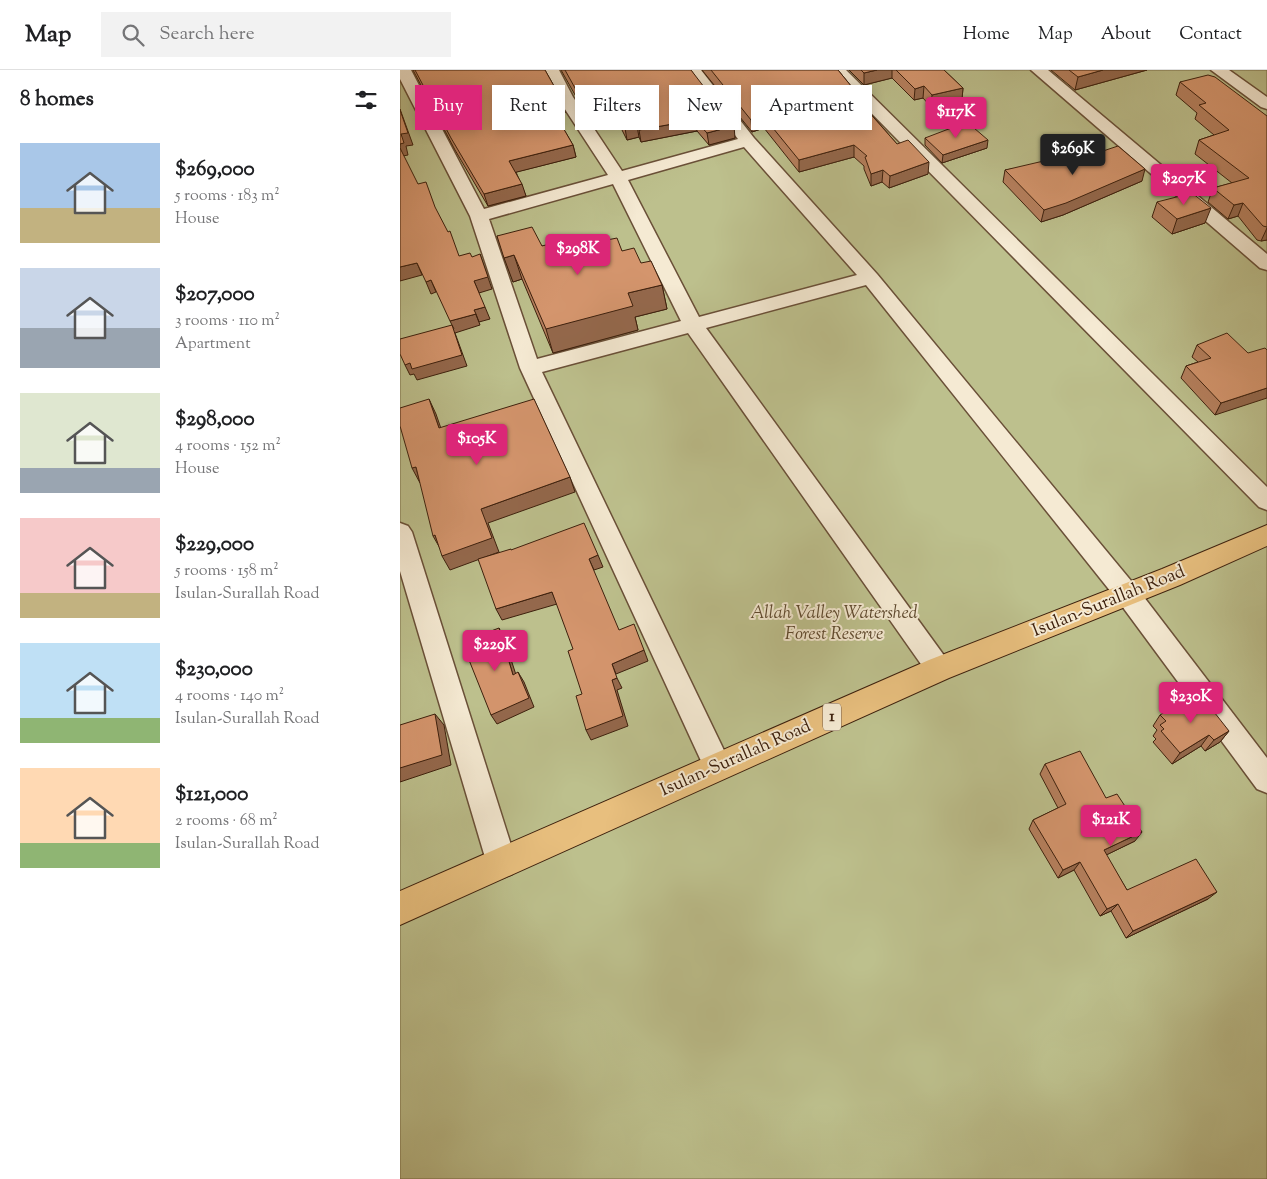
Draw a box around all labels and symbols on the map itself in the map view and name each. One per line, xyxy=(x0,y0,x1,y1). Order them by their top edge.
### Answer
pin: $117K xyxy=(921,97,991,139)
pin: $269K xyxy=(1038,134,1108,176)
pin: $207K xyxy=(1149,164,1219,206)
pin: $298K xyxy=(543,234,613,276)
pin: $105K xyxy=(442,424,512,466)
street label: Isulan-Surallah Road xyxy=(1029,559,1189,645)
park label: Allah Valley Watershed Forest Reserve xyxy=(750,601,918,648)
pin: $229K xyxy=(460,630,530,672)
pin: $230K xyxy=(1156,682,1226,724)
road number: 1 xyxy=(823,704,841,730)
street label: Isulan-Surallah Road xyxy=(656,714,816,804)
pin: $121K xyxy=(1076,804,1146,847)

